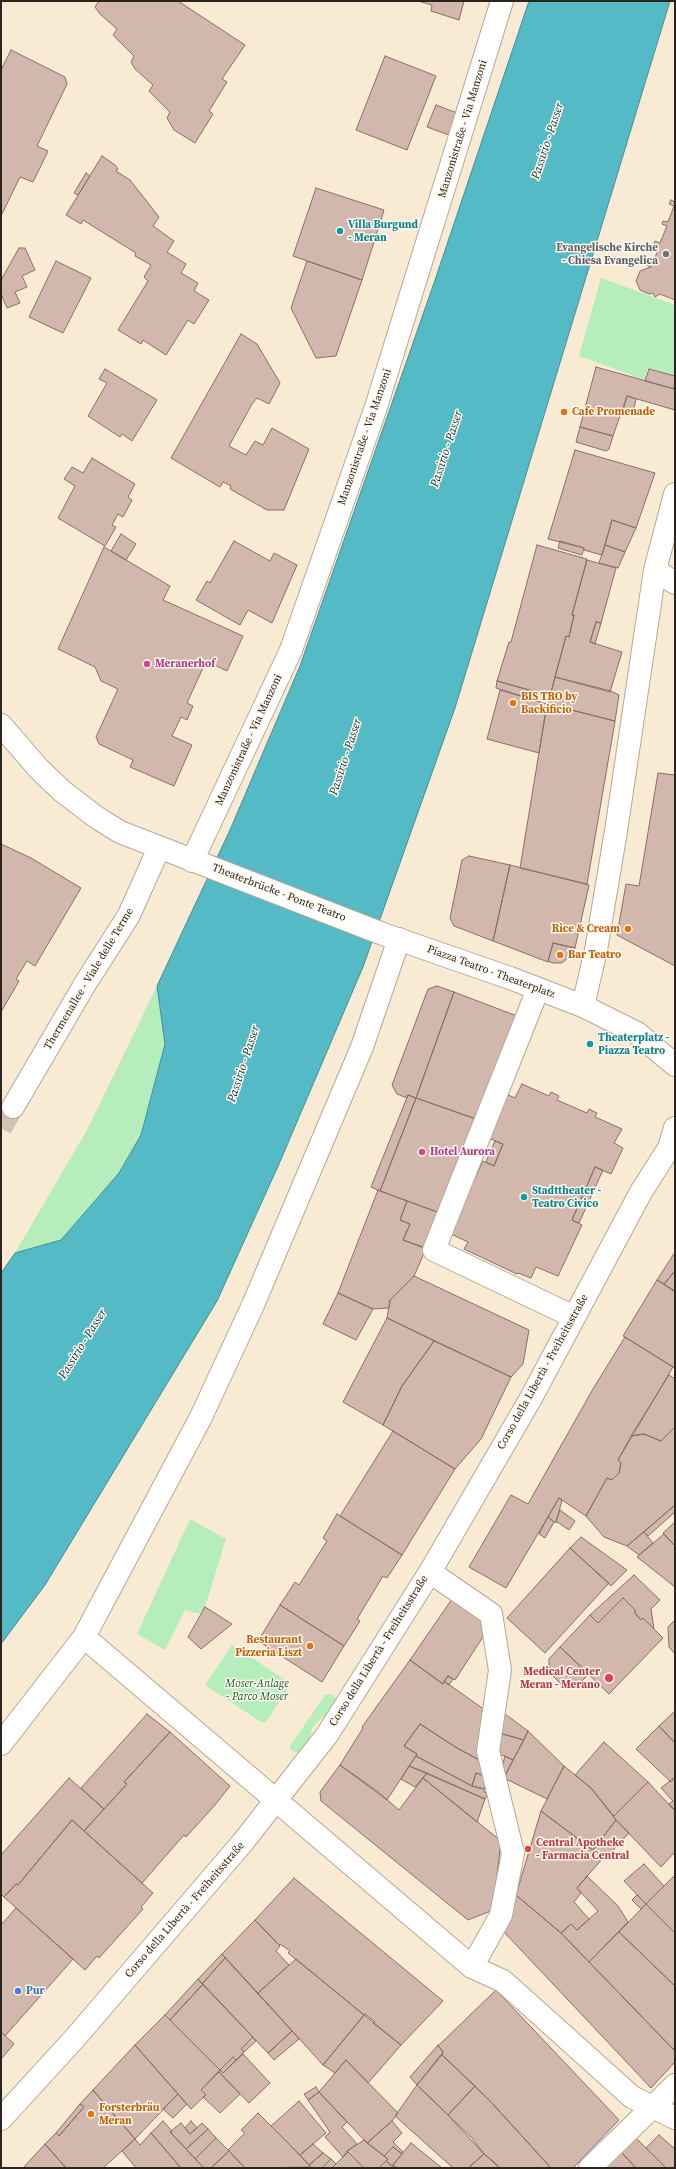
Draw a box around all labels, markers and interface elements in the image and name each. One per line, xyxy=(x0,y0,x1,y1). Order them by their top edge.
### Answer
street label: Manzonistraße - Via Manzoni xyxy=(436,58,490,200)
water label: Passirio - Passer xyxy=(529,101,567,181)
place label: Villa Burgund - Meran xyxy=(348,218,418,244)
marker: Villa Burgund - Meran xyxy=(335,226,345,236)
place label: Evangelische Kirche - Chiesa Evangelica xyxy=(556,241,658,267)
marker: Evangelische Kirche - Chiesa Evangelica xyxy=(661,249,671,259)
street label: Manzonistraße - Via Manzoni xyxy=(335,367,395,507)
place label: Cafe Promenade xyxy=(572,405,655,419)
marker: Cafe Promenade xyxy=(559,407,569,417)
water label: Passirio - Passer xyxy=(428,409,466,489)
place label: Meranerhof xyxy=(155,657,215,671)
marker: Meranerhof xyxy=(142,659,152,669)
street label: Manzonistraße - Via Manzoni xyxy=(213,672,285,808)
place label: BIS TRO by Backificio xyxy=(521,690,577,716)
marker: BIS TRO by Backificio xyxy=(508,698,518,708)
water label: Passirio - Passer xyxy=(327,717,365,797)
street label: Theaterbrücke - Ponte Teatro xyxy=(210,861,348,925)
street label: Thermenallee - Viale delle Terme xyxy=(41,906,137,1052)
place label: Rice & Cream xyxy=(552,922,620,936)
marker: Rice & Cream xyxy=(623,924,633,934)
street label: Piazza Teatro - Theaterplatz xyxy=(425,943,557,1001)
place label: Bar Teatro xyxy=(568,948,621,962)
marker: Bar Teatro xyxy=(555,950,565,960)
water label: Passirio - Passer xyxy=(225,1024,263,1104)
place label: Theaterplatz - Piazza Teatro xyxy=(598,1031,669,1057)
marker: Theaterplatz - Piazza Teatro xyxy=(585,1039,595,1049)
place label: Hotel Aurora xyxy=(430,1145,495,1159)
marker: Hotel Aurora xyxy=(417,1147,427,1157)
place label: Stadttheater - Teatro Civico xyxy=(532,1184,601,1210)
marker: Stadttheater - Teatro Civico xyxy=(519,1192,529,1202)
street label: Corso della Libertà - Freiheitsstraße xyxy=(495,1292,591,1452)
water label: Passirio - Passer xyxy=(56,1306,110,1382)
street label: Corso della Libertà - Freiheitsstraße xyxy=(327,1573,431,1729)
place label: Restaurant Pizzeria Liszt xyxy=(235,1633,302,1659)
marker: Restaurant Pizzeria Liszt xyxy=(305,1641,315,1651)
place label: Medical Center Meran - Merano xyxy=(520,1665,600,1691)
marker: Medical Center Meran - Merano xyxy=(603,1672,615,1684)
park label: Moser-Anlage - Parco Moser xyxy=(225,1677,289,1703)
place label: Central Apotheke - Farmacia Central xyxy=(536,1836,629,1862)
street label: Corso della Libertà - Freiheitsstraße xyxy=(122,1839,248,1981)
marker: Central Apotheke - Farmacia Central xyxy=(523,1844,533,1854)
place label: Pur xyxy=(26,1984,45,1998)
marker: Pur xyxy=(13,1986,23,1996)
place label: Forsterbräu Meran xyxy=(99,2101,159,2127)
marker: Forsterbräu Meran xyxy=(86,2109,96,2119)

